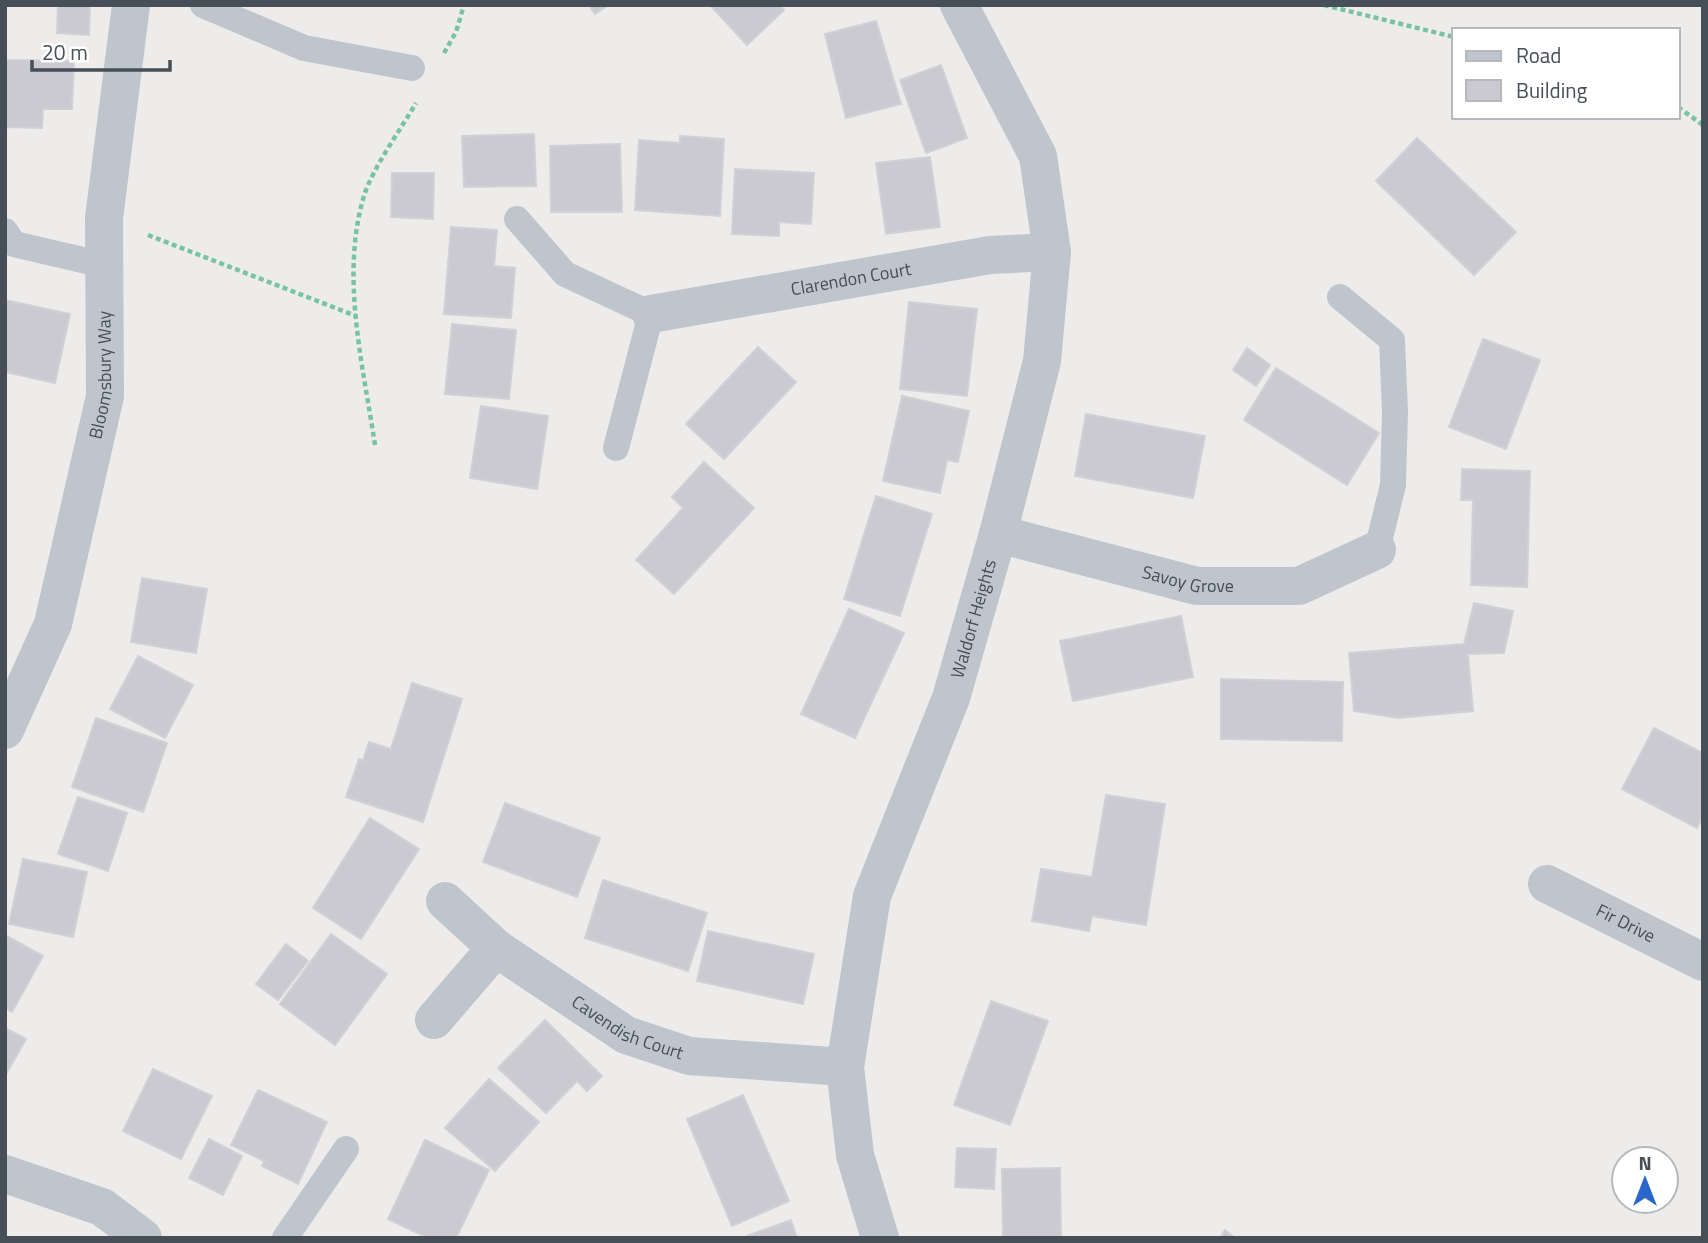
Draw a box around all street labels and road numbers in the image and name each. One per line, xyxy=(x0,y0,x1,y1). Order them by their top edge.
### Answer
street label: Clarendon Court xyxy=(789,255,914,302)
street label: Bloomsbury Way xyxy=(82,310,119,442)
street label: Waldorf Heights xyxy=(943,556,1003,681)
street label: Savoy Grove xyxy=(1139,558,1234,600)
street label: Fir Drive xyxy=(1592,897,1660,949)
street label: Cavendish Court xyxy=(566,988,688,1066)

